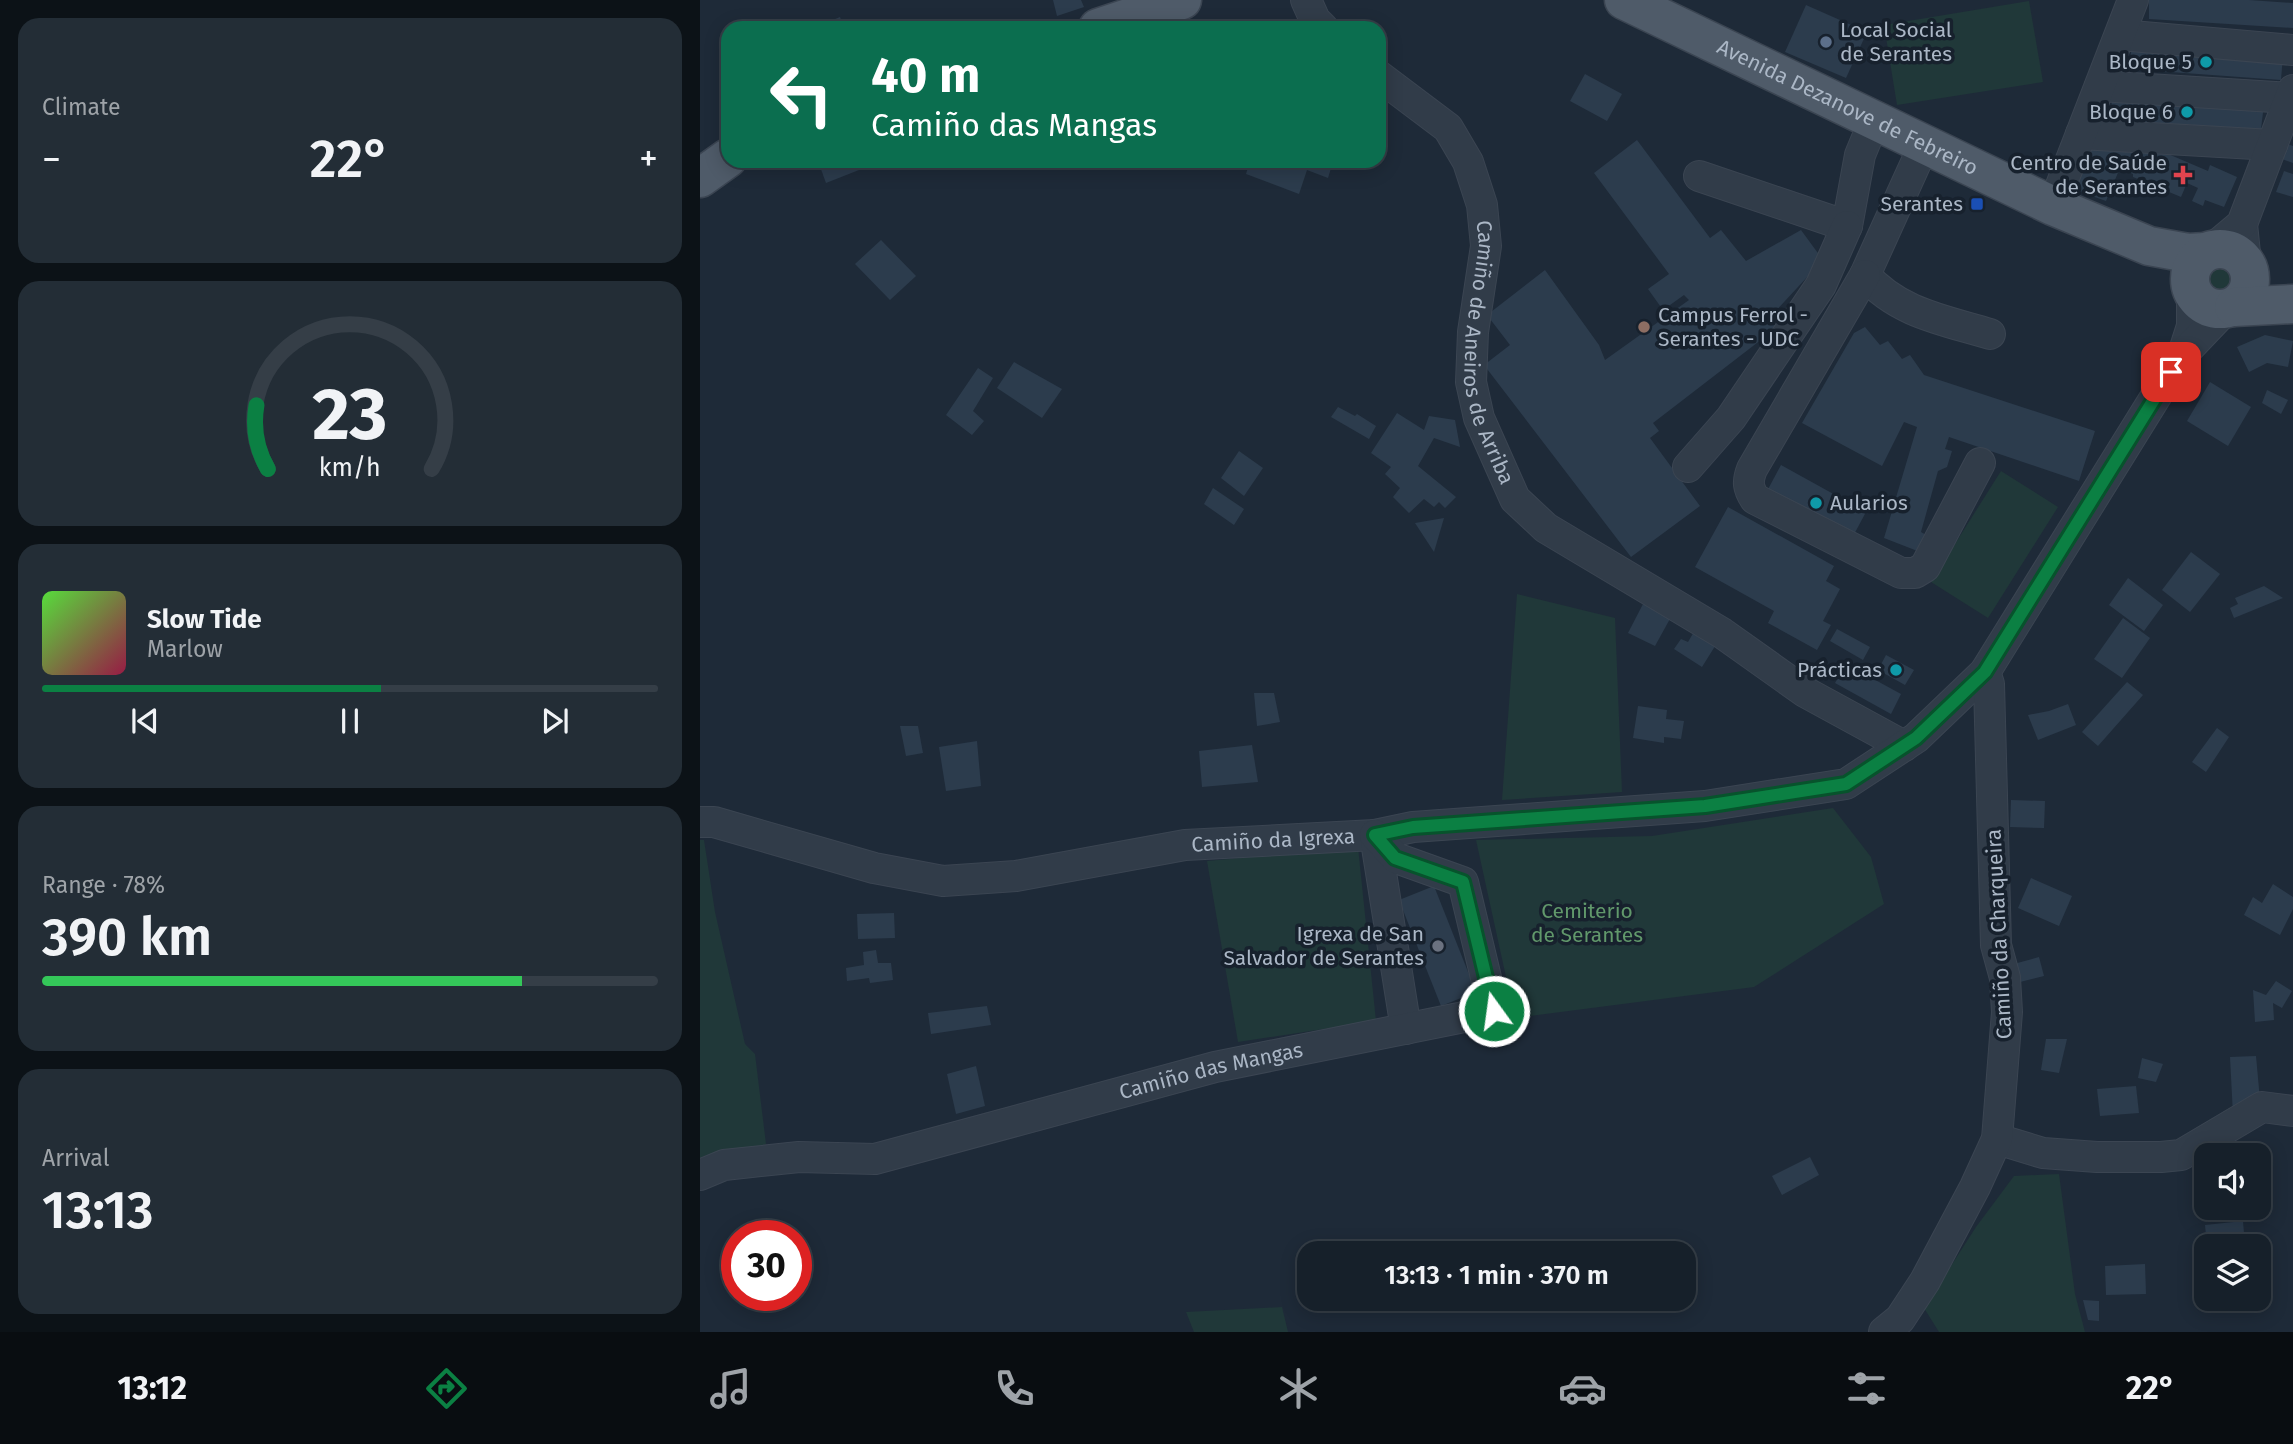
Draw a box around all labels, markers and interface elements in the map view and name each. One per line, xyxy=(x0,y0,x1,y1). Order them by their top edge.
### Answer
place label: Local Social de Serantes xyxy=(1840,17,1952,67)
street label: Avenida Dezanove de Febreiro xyxy=(1713,34,1982,181)
marker: Local Social de Serantes xyxy=(1818,34,1834,50)
text: 40 m xyxy=(871,46,980,105)
icon: left xyxy=(756,49,847,140)
place label: Bloque 5 xyxy=(2109,49,2192,75)
marker: Bloque 5 xyxy=(2198,54,2214,70)
text: Climate xyxy=(42,93,121,121)
place label: Bloque 6 xyxy=(2089,99,2173,125)
marker: Bloque 6 xyxy=(2179,104,2195,120)
text: Camiño das Mangas xyxy=(871,106,1157,144)
text: 22° xyxy=(310,128,390,191)
text: − xyxy=(42,136,61,182)
text: + xyxy=(639,136,658,182)
place label: Centro de Saúde de Serantes xyxy=(2010,150,2167,200)
marker: Centro de Saúde de Serantes xyxy=(2173,165,2193,185)
place label: Serantes xyxy=(1880,191,1963,217)
marker: Serantes xyxy=(1969,196,1985,212)
street label: Camiño de Aneiros de Arriba xyxy=(1458,219,1520,489)
place label: Campus Ferrol - Serantes - UDC xyxy=(1658,302,1808,352)
marker: Campus Ferrol - Serantes - UDC xyxy=(1636,319,1652,335)
pin xyxy=(2141,342,2201,402)
icon: arrive xyxy=(2152,353,2190,391)
text: 23 xyxy=(312,372,388,459)
text: km/h xyxy=(319,453,381,483)
place label: Aularios xyxy=(1830,490,1908,516)
marker: Aularios xyxy=(1808,495,1824,511)
text: Slow Tide xyxy=(147,604,262,635)
text: Marlow xyxy=(147,635,223,663)
place label: Prácticas xyxy=(1797,657,1882,683)
marker: Prácticas xyxy=(1888,662,1904,678)
icon: previous xyxy=(126,702,164,740)
icon: pause xyxy=(331,702,369,740)
icon: next xyxy=(536,702,574,740)
street label: Camiño da Igrexa xyxy=(1191,823,1356,858)
street label: Camiño da Charqueira xyxy=(1981,828,2017,1040)
text: Range · 78% xyxy=(42,871,165,899)
park label: Cemiterio de Serantes xyxy=(1531,898,1643,948)
text: 390 km xyxy=(42,906,212,969)
place label: Igrexa de San Salvador de Serantes xyxy=(1223,921,1424,971)
marker: Igrexa de San Salvador de Serantes xyxy=(1430,938,1446,954)
position arrow xyxy=(1457,974,1531,1048)
street label: Camiño das Mangas xyxy=(1116,1037,1305,1105)
map controls xyxy=(2194,1143,2271,1311)
button: sound xyxy=(2194,1143,2271,1220)
text: Arrival xyxy=(42,1144,109,1172)
text: 13:13 xyxy=(42,1179,154,1242)
speed limit sign: 30 xyxy=(721,1220,812,1311)
button: layers xyxy=(2194,1234,2271,1311)
text: 13:13 · 1 min · 370 m xyxy=(1384,1260,1609,1291)
icon: directions xyxy=(422,1364,471,1413)
icon: music xyxy=(706,1364,755,1413)
icon: phone xyxy=(990,1364,1039,1413)
icon: climate xyxy=(1274,1364,1323,1413)
icon: car xyxy=(1558,1364,1607,1413)
icon: filters xyxy=(1842,1364,1891,1413)
text: 13:12 xyxy=(117,1369,187,1407)
text: 22° xyxy=(2126,1369,2176,1407)

